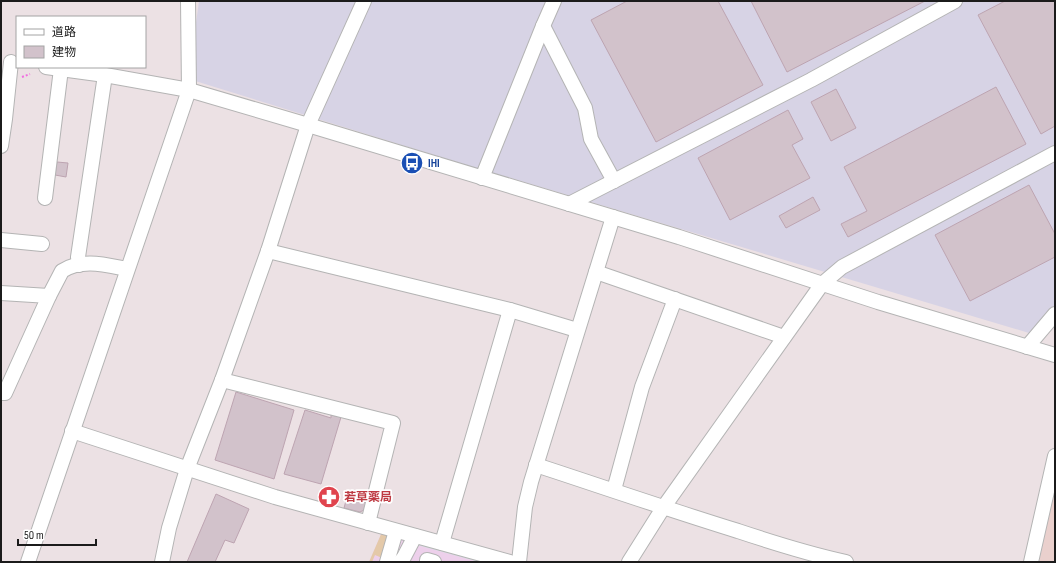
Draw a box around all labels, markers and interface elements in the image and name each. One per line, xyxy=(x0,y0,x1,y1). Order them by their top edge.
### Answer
legend xyxy=(16,16,146,68)
text: 道路 xyxy=(52,25,76,40)
text: 建物 xyxy=(52,45,76,60)
bus stop icon: IHI xyxy=(399,150,425,176)
place label: IHI xyxy=(428,156,440,171)
pharmacy icon: 若草薬局 xyxy=(316,484,342,510)
place label: 若草薬局 xyxy=(344,490,392,505)
scale bar xyxy=(18,521,96,547)
text: 50 m xyxy=(24,528,44,543)

